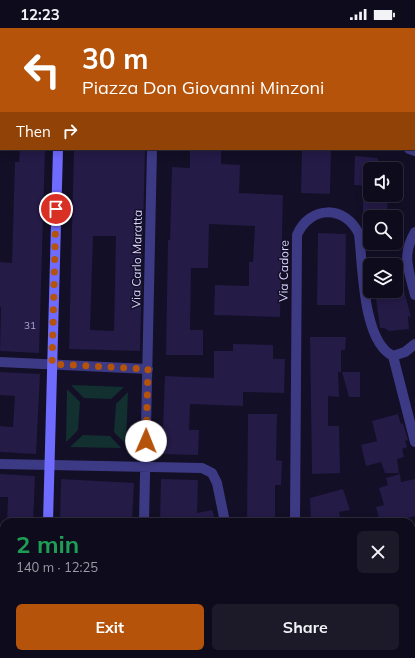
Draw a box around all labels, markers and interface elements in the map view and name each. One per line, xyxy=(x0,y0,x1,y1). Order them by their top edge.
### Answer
text: 12:23 xyxy=(20,5,60,24)
text: 30 m xyxy=(82,41,148,76)
icon: left xyxy=(16,44,68,96)
text: Piazza Don Giovanni Minzoni xyxy=(82,76,324,99)
icon: right xyxy=(59,120,81,142)
text: Then xyxy=(16,122,51,141)
map controls xyxy=(363,162,403,298)
button: sound xyxy=(363,162,403,202)
pin xyxy=(39,192,73,226)
icon: arrive xyxy=(45,198,67,220)
street label: Via Carlo Maratta xyxy=(128,210,145,308)
button: search xyxy=(363,210,403,250)
street label: Via Cadore xyxy=(275,240,292,302)
button: layers xyxy=(363,258,403,298)
house number: 31 xyxy=(24,319,36,332)
position arrow xyxy=(125,420,167,462)
text: 2 min xyxy=(16,529,79,559)
button: close xyxy=(357,531,399,573)
text: 140 m · 12:25 xyxy=(16,559,98,575)
button: Exit xyxy=(16,604,204,650)
button: Share xyxy=(212,604,399,650)

